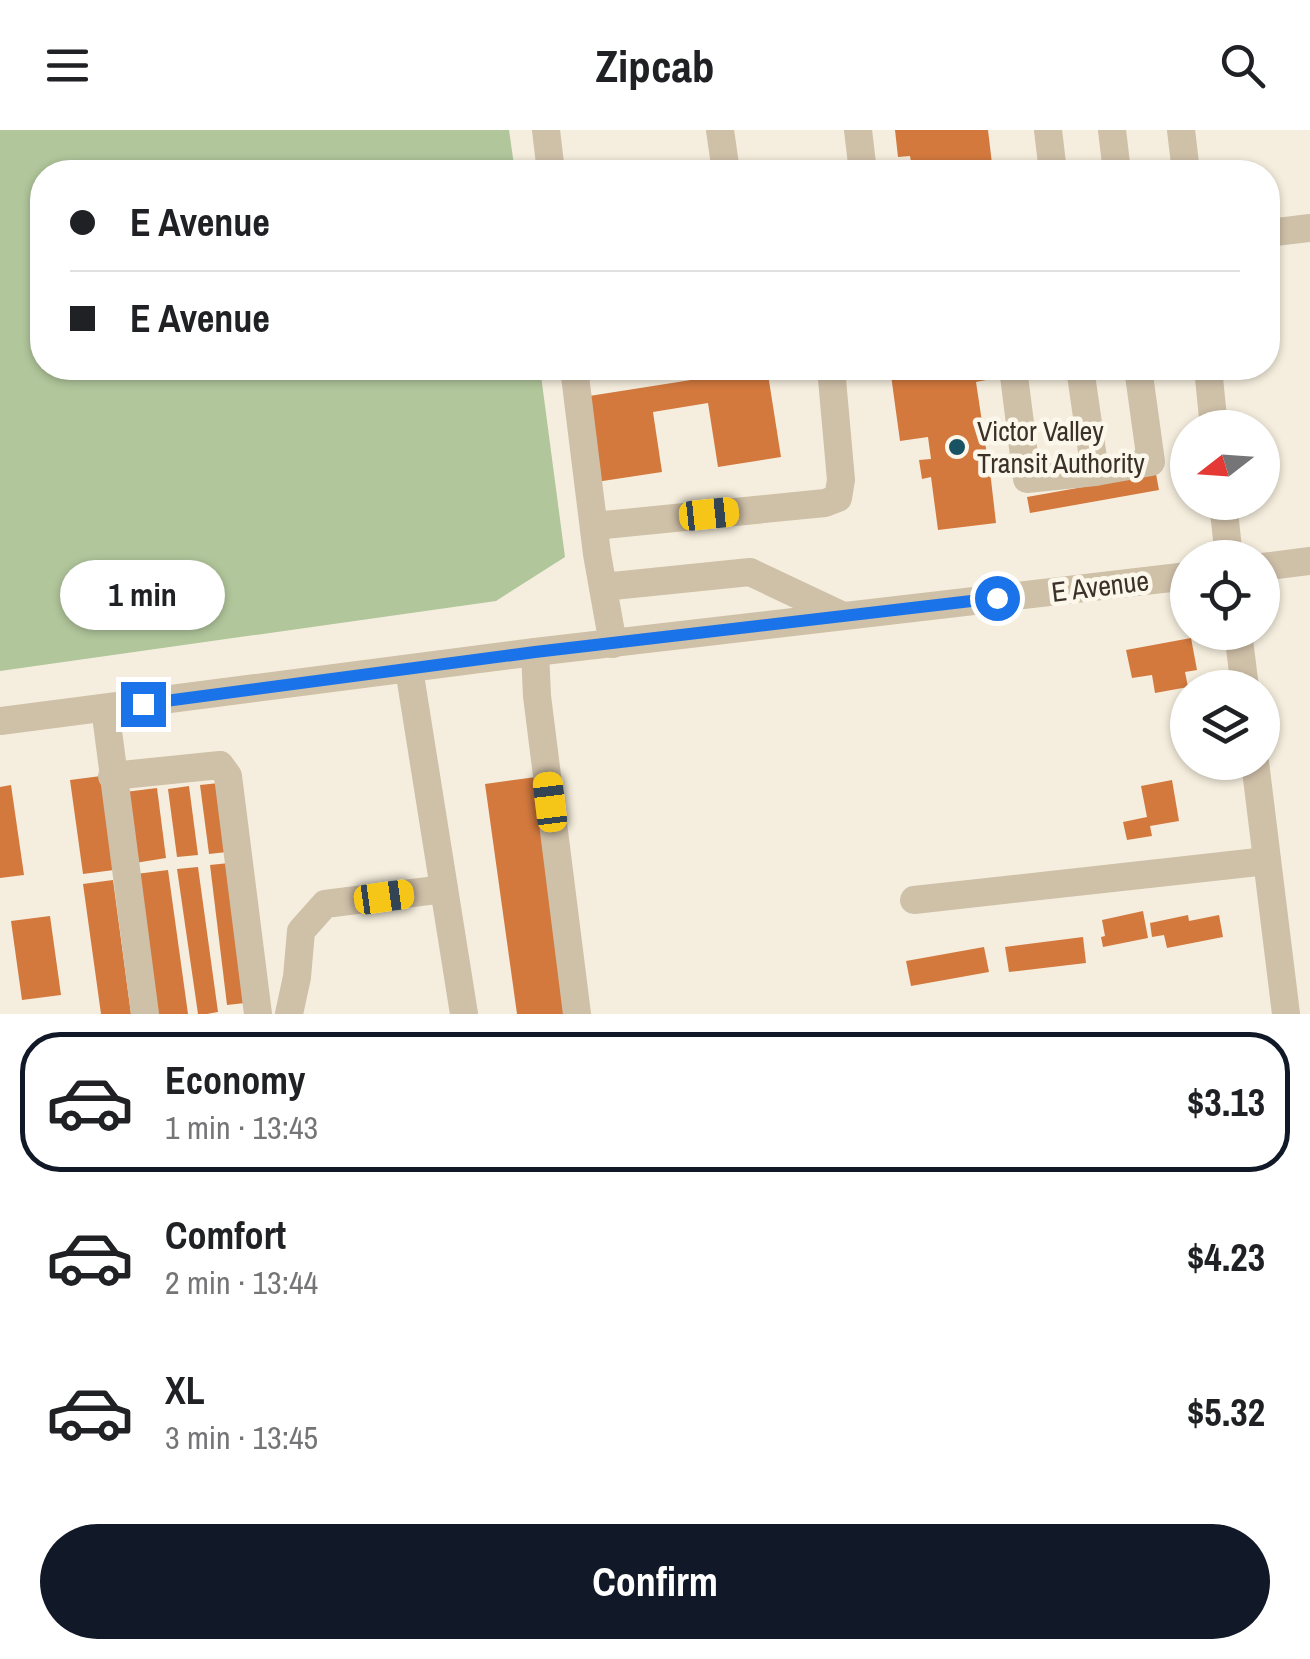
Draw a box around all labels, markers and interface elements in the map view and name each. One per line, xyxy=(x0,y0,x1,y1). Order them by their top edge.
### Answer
text: Zipcab xyxy=(596,35,714,96)
icon: menu xyxy=(40,38,95,93)
icon: search xyxy=(1215,38,1270,93)
text: E Avenue xyxy=(130,197,270,248)
text: E Avenue xyxy=(130,293,270,344)
north arrow xyxy=(1170,410,1280,520)
map controls xyxy=(1170,410,1280,780)
place label: Victor Valley Transit Authority xyxy=(977,412,1145,482)
marker: Victor Valley Transit Authority xyxy=(946,436,968,458)
car xyxy=(678,496,740,532)
button: locate xyxy=(1170,540,1280,650)
callout: 1 min xyxy=(61,559,226,629)
street label: E Avenue xyxy=(1049,561,1151,611)
text: 1 min xyxy=(108,573,177,616)
route start xyxy=(975,576,1020,621)
button: layers xyxy=(1170,670,1280,780)
route end xyxy=(121,682,166,727)
car xyxy=(531,770,569,834)
car xyxy=(352,878,416,916)
text: Economy xyxy=(165,1055,305,1106)
icon: car xyxy=(45,1057,135,1147)
text: $3.13 xyxy=(1187,1077,1265,1128)
text: 1 min · 13:43 xyxy=(165,1106,318,1149)
text: Comfort xyxy=(165,1210,286,1261)
icon: car xyxy=(45,1212,135,1302)
text: $4.23 xyxy=(1187,1232,1265,1283)
text: 2 min · 13:44 xyxy=(165,1261,318,1304)
text: XL xyxy=(165,1365,205,1416)
icon: car xyxy=(45,1367,135,1457)
text: $5.32 xyxy=(1187,1387,1265,1438)
text: 3 min · 13:45 xyxy=(165,1416,318,1459)
button: Confirm xyxy=(40,1524,1270,1639)

